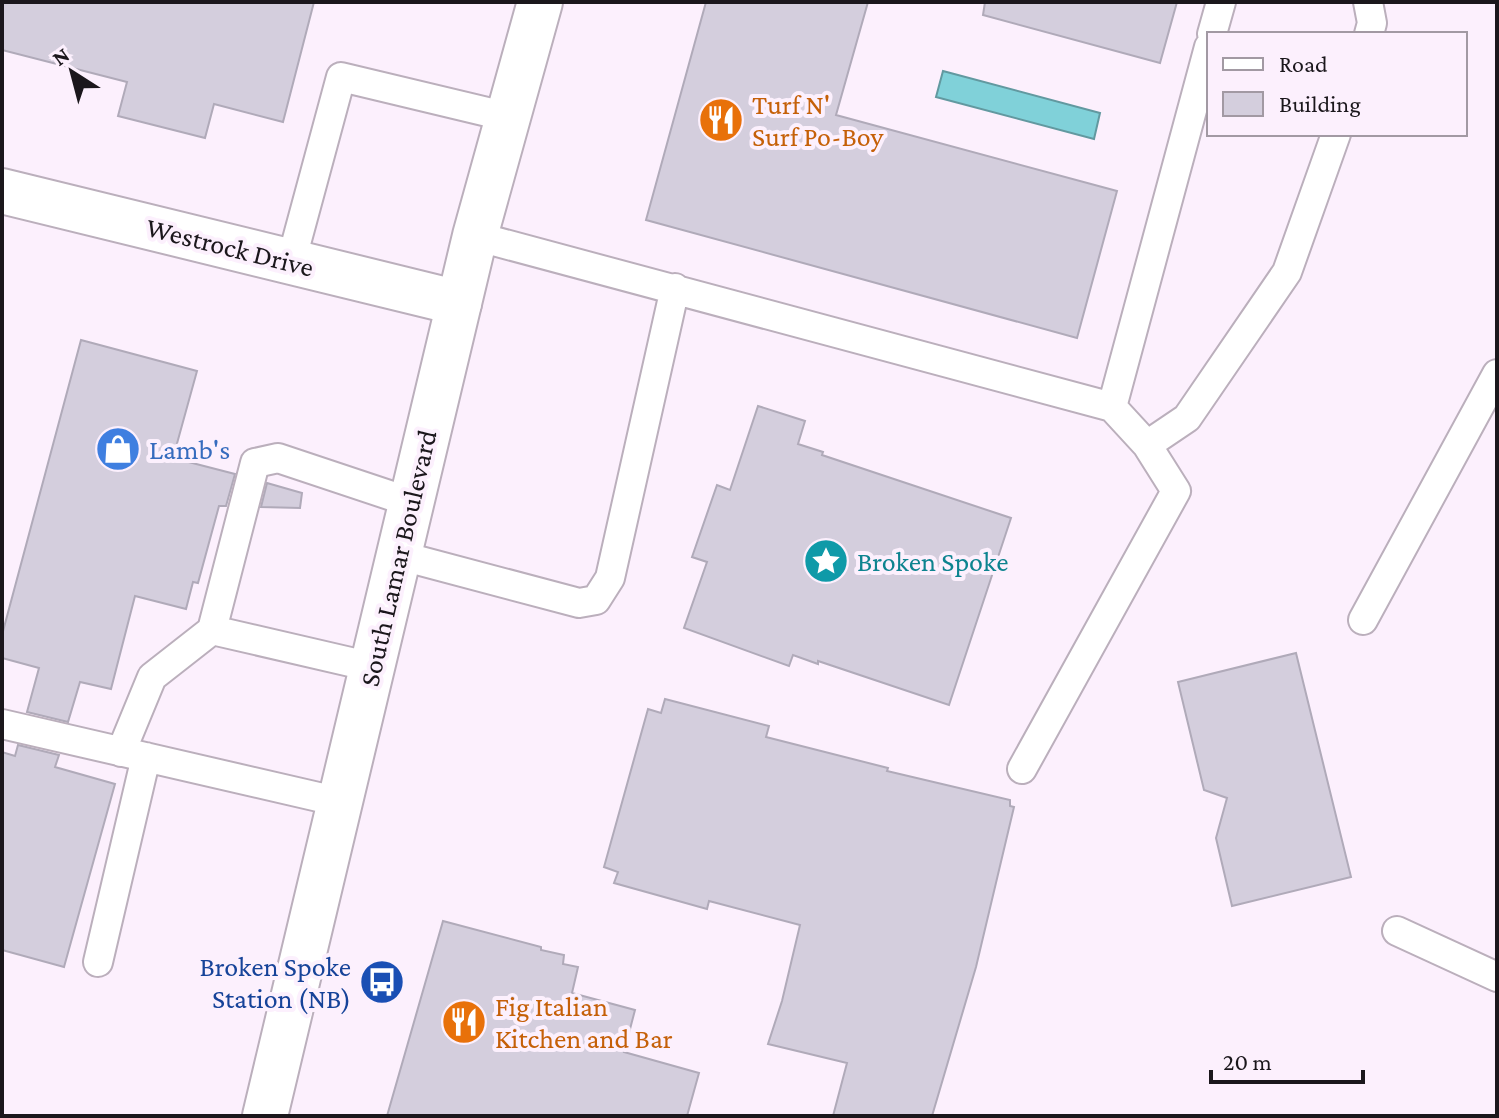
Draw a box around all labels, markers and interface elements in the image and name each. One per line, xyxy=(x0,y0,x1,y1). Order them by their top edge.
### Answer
north arrow xyxy=(32,32,112,112)
legend xyxy=(1207,32,1467,136)
text: N xyxy=(47,42,74,71)
text: Road xyxy=(1279,50,1328,77)
place label: Turf N' Surf Po-Boy xyxy=(752,89,885,152)
text: Building xyxy=(1279,90,1361,117)
restaurant icon: Turf N' Surf Po-Boy xyxy=(697,96,745,144)
street label: Westrock Drive xyxy=(143,211,317,283)
shop icon: Lamb's xyxy=(94,425,142,473)
street label: South Lamar Boulevard xyxy=(353,426,443,689)
place label: Lamb's xyxy=(149,434,230,465)
place icon: Broken Spoke xyxy=(802,537,850,585)
place label: Broken Spoke xyxy=(857,546,1008,577)
place label: Broken Spoke Station (NB) xyxy=(200,951,351,1015)
bus stop icon: Broken Spoke Station (NB) xyxy=(358,958,406,1006)
place label: Fig Italian Kitchen and Bar xyxy=(495,991,673,1054)
restaurant icon: Fig Italian Kitchen and Bar xyxy=(440,998,488,1046)
scale bar xyxy=(1211,1034,1363,1084)
text: 20 m xyxy=(1223,1048,1272,1075)

